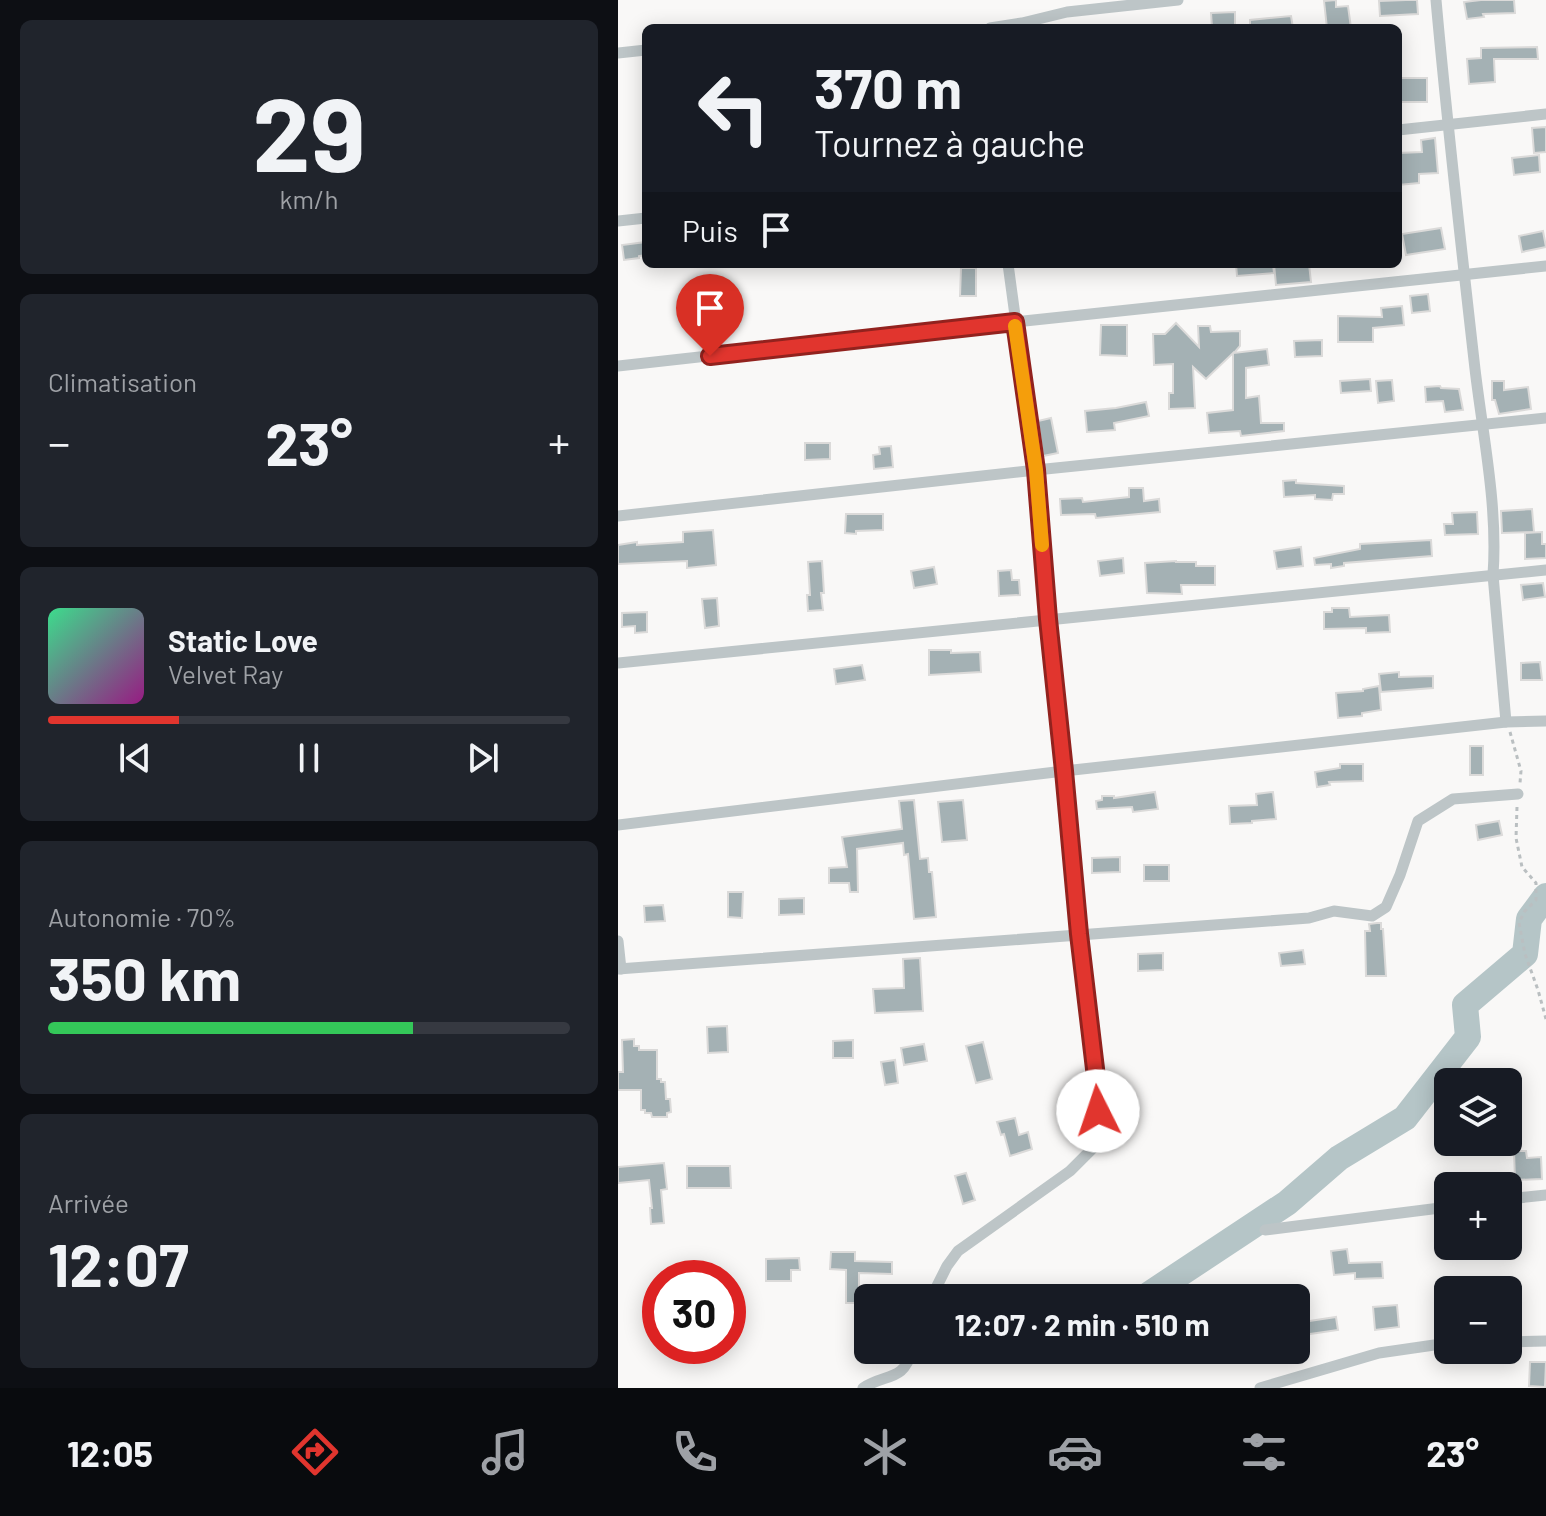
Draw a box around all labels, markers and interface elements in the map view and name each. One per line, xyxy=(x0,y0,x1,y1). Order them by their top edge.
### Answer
text: 370 m xyxy=(814,53,962,120)
icon: left xyxy=(682,56,786,160)
text: 29 xyxy=(252,68,366,193)
text: Tournez à gauche xyxy=(814,121,1085,164)
text: km/h xyxy=(280,183,338,214)
icon: arrive xyxy=(754,208,798,252)
text: Puis xyxy=(682,212,738,248)
pin xyxy=(676,274,744,356)
icon: arrive xyxy=(688,286,732,330)
text: Climatisation xyxy=(48,366,197,397)
text: 23° xyxy=(265,406,353,478)
text: − xyxy=(48,415,70,468)
text: + xyxy=(548,415,570,468)
text: Static Love xyxy=(168,622,318,658)
text: Velvet Ray xyxy=(168,658,283,689)
icon: previous xyxy=(113,736,157,780)
icon: pause xyxy=(287,736,331,780)
icon: next xyxy=(461,736,505,780)
text: Autonomie · 70% xyxy=(48,901,236,932)
text: 350 km xyxy=(48,941,241,1013)
map controls xyxy=(1434,1068,1522,1364)
button: layers xyxy=(1434,1068,1522,1156)
position arrow xyxy=(1056,1069,1140,1153)
button: + xyxy=(1434,1172,1522,1260)
text: Arrivée xyxy=(48,1187,129,1218)
text: 12:07 xyxy=(48,1227,189,1299)
speed limit sign: 30 xyxy=(642,1260,746,1364)
button: − xyxy=(1434,1276,1522,1364)
text: 12:07 · 2 min · 510 m xyxy=(955,1306,1209,1342)
icon: directions xyxy=(287,1424,343,1480)
icon: music xyxy=(477,1424,533,1480)
icon: phone xyxy=(667,1424,723,1480)
icon: climate xyxy=(857,1424,913,1480)
icon: car xyxy=(1047,1424,1103,1480)
icon: filters xyxy=(1236,1424,1292,1480)
text: 12:05 xyxy=(67,1431,153,1474)
text: 23° xyxy=(1426,1431,1479,1474)

